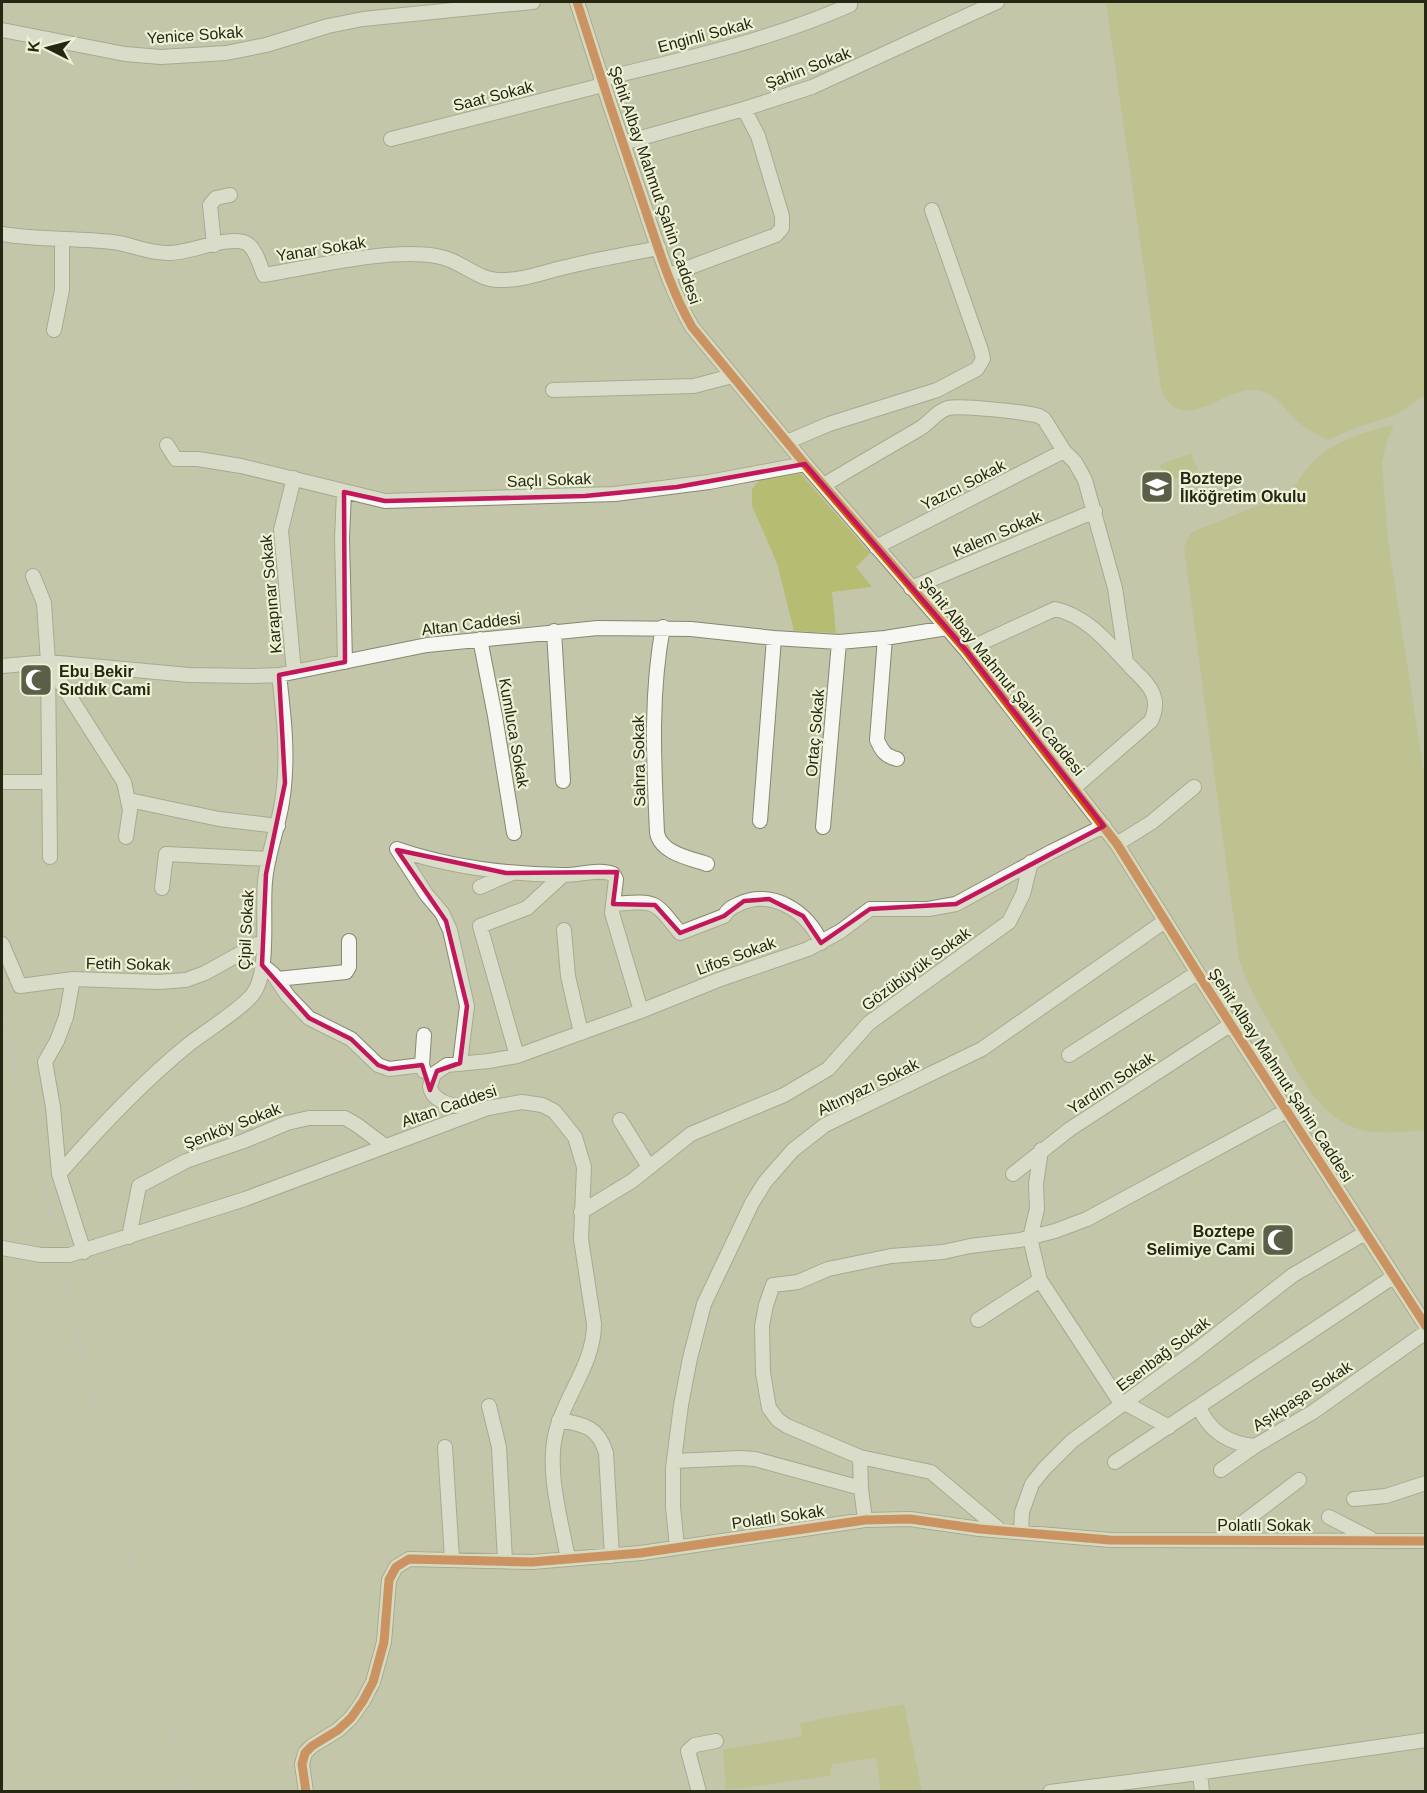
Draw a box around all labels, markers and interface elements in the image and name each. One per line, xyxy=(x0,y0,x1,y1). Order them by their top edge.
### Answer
street label: Enginli Sokak xyxy=(656,14,755,56)
north arrow xyxy=(18,18,78,78)
street label: Yenice Sokak xyxy=(146,23,245,47)
text: K xyxy=(25,39,43,53)
street label: Şahin Sokak xyxy=(763,44,854,92)
street label: Şehit Albay Mahmut Şahin Caddesi xyxy=(606,64,704,306)
street label: Saat Sokak xyxy=(451,78,536,114)
street label: Yanar Sokak xyxy=(275,233,368,264)
street label: Yazıcı Sokak xyxy=(918,456,1009,513)
school or university icon: Boztepe İlköğretim Okulu xyxy=(1139,469,1175,505)
street label: Saçlı Sokak xyxy=(506,470,593,490)
place label: Boztepe İlköğretim Okulu xyxy=(1180,470,1306,505)
street label: Kalem Sokak xyxy=(950,507,1045,560)
street label: Karapınar Sokak xyxy=(257,533,285,654)
street label: Şehit Albay Mahmut Şahin Caddesi xyxy=(916,573,1088,779)
street label: Altan Caddesi xyxy=(421,609,521,639)
mosque icon: Ebu Bekir Sıddık Cami xyxy=(18,662,54,698)
place label: Ebu Bekir Sıddık Cami xyxy=(59,663,151,698)
street label: Kumluca Sokak xyxy=(496,677,532,790)
street label: Ortaç Sokak xyxy=(803,687,827,778)
street label: Sahra Sokak xyxy=(630,714,648,807)
street label: Çipil Sokak xyxy=(235,889,257,970)
street label: Gözübüyük Sokak xyxy=(858,923,974,1014)
street label: Lifos Sokak xyxy=(694,934,779,978)
street label: Fetih Sokak xyxy=(86,955,171,973)
street label: Şehit Albay Mahmut Şahin Caddesi xyxy=(1206,965,1356,1185)
street label: Yardım Sokak xyxy=(1065,1048,1158,1117)
street label: Altınyazı Sokak xyxy=(815,1055,922,1119)
street label: Altan Caddesi xyxy=(399,1082,499,1130)
street label: Şenköy Sokak xyxy=(181,1099,284,1152)
mosque icon: Boztepe Selimiye Cami xyxy=(1260,1222,1296,1258)
place label: Boztepe Selimiye Cami xyxy=(1147,1223,1255,1258)
street label: Esenbağ Sokak xyxy=(1113,1313,1214,1395)
street label: Aşıkpaşa Sokak xyxy=(1249,1357,1356,1434)
street label: Polatlı Sokak xyxy=(731,1502,826,1532)
street label: Polatlı Sokak xyxy=(1217,1517,1312,1534)

